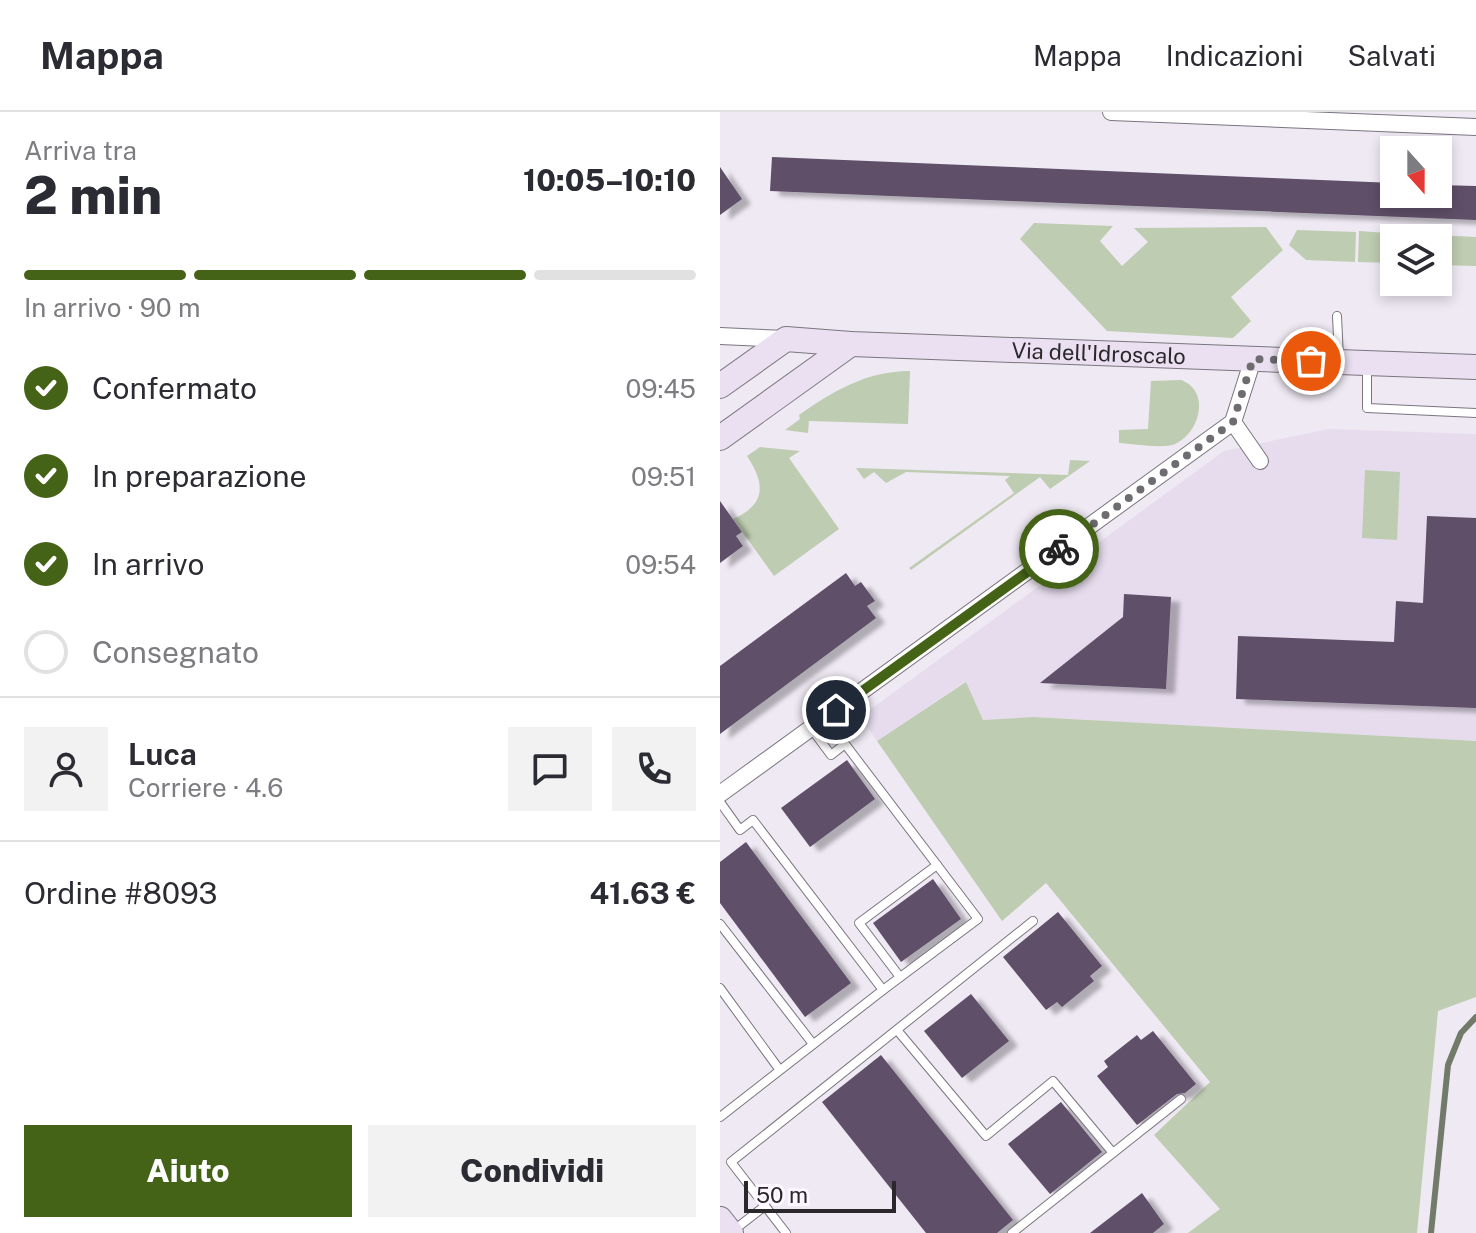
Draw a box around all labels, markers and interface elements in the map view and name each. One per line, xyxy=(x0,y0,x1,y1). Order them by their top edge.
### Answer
text: Mappa xyxy=(40,33,164,78)
text: Mappa xyxy=(1033,39,1122,72)
text: Indicazioni xyxy=(1166,39,1303,72)
text: Salvati xyxy=(1347,39,1436,72)
text: Arriva tra xyxy=(24,135,137,166)
north arrow xyxy=(1380,136,1452,208)
map controls xyxy=(1380,136,1452,296)
text: 10:05–10:10 xyxy=(523,162,696,198)
text: 2 min xyxy=(24,165,162,226)
button: layers xyxy=(1380,224,1452,296)
text: In arrivo · 90 m xyxy=(24,292,200,323)
pin xyxy=(1277,327,1345,395)
street label: Via dell'Idroscalo xyxy=(1011,337,1186,369)
icon: bag xyxy=(1289,339,1333,383)
icon: check xyxy=(24,366,68,410)
text: Confermato xyxy=(92,370,257,406)
text: 09:45 xyxy=(626,373,696,404)
icon: check xyxy=(24,454,68,498)
text: In preparazione xyxy=(92,458,307,494)
text: 09:51 xyxy=(631,461,696,492)
courier xyxy=(1019,509,1099,589)
icon: bike xyxy=(1037,527,1081,571)
icon: check xyxy=(24,542,68,586)
text: In arrivo xyxy=(92,546,204,582)
text: 09:54 xyxy=(625,549,696,580)
text: Consegnato xyxy=(92,634,259,670)
pin xyxy=(802,676,870,744)
icon: home xyxy=(814,688,858,732)
button: person xyxy=(24,727,108,811)
button: chat xyxy=(508,727,592,811)
button: phone xyxy=(612,727,696,811)
text: Luca xyxy=(128,736,197,772)
text: Corriere · 4.6 xyxy=(128,772,283,803)
text: Ordine #8093 xyxy=(24,875,217,911)
text: 41.63 € xyxy=(589,875,696,911)
button: Aiuto xyxy=(24,1125,352,1217)
button: Condividi xyxy=(368,1125,696,1217)
scale bar xyxy=(744,1177,896,1213)
text: 50 m xyxy=(756,1182,808,1208)

